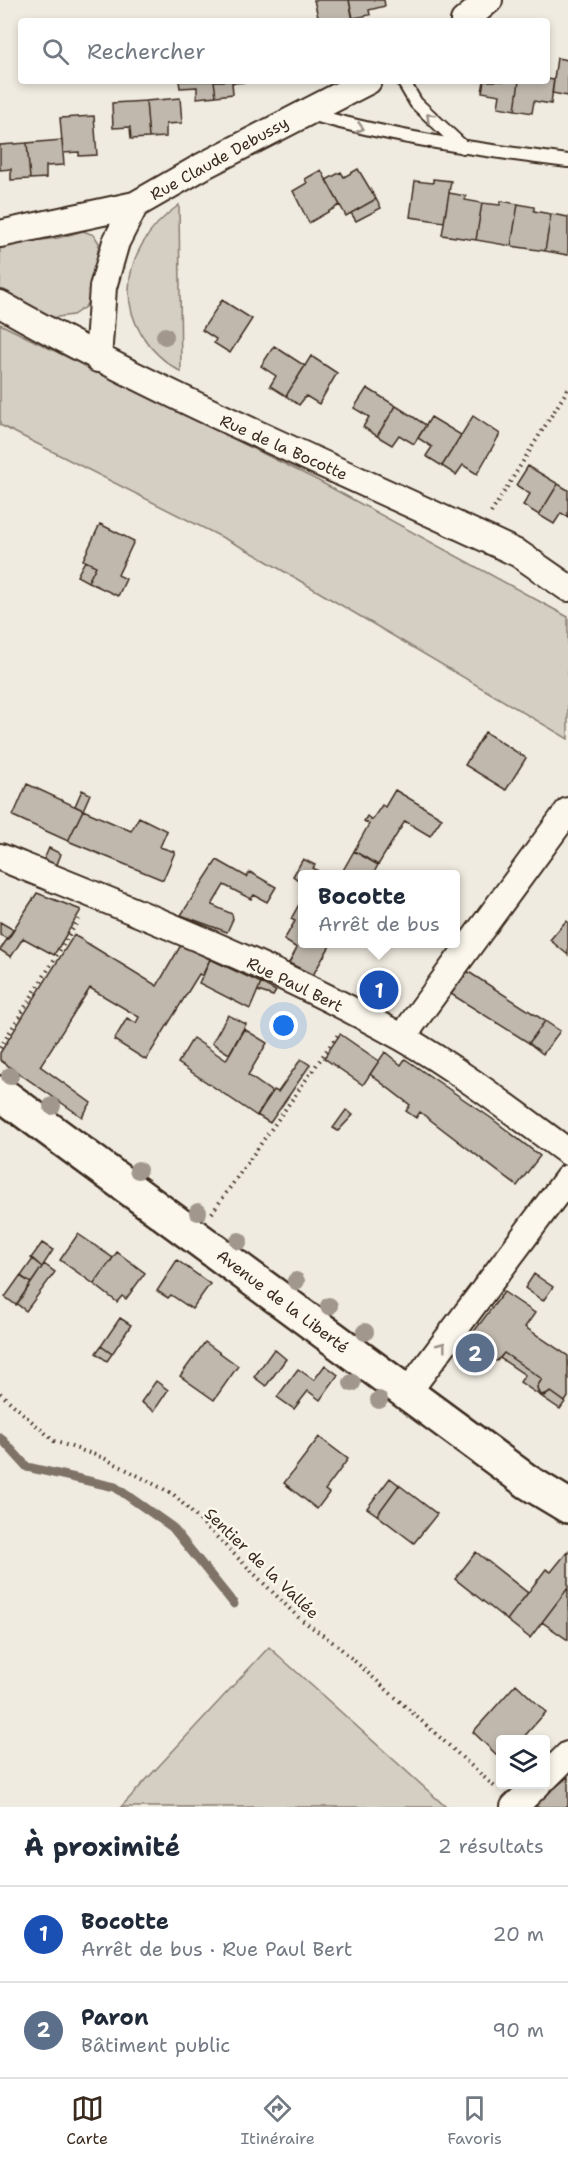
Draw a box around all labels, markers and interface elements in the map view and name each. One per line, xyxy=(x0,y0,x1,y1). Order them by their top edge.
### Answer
search box xyxy=(18,18,550,84)
icon: search xyxy=(39,35,72,68)
text: Rechercher xyxy=(87,37,206,66)
street label: Rue Claude Debussy xyxy=(147,112,292,205)
one-way arrow xyxy=(427,113,437,124)
one-way arrow xyxy=(354,121,365,133)
street label: Rue de la Bocotte xyxy=(217,410,351,485)
popup xyxy=(298,870,460,948)
text: Bocotte xyxy=(318,882,406,911)
text: Arrêt de bus xyxy=(318,911,440,937)
street label: Rue Paul Bert xyxy=(243,952,346,1017)
pin: 1 xyxy=(360,968,398,1012)
your location xyxy=(269,1011,298,1040)
street label: Avenue de la Liberté xyxy=(212,1245,353,1358)
pin: 2 xyxy=(456,1330,494,1376)
one-way arrow xyxy=(435,1342,446,1353)
street label: Sentier de la Vallée xyxy=(200,1503,323,1623)
map controls xyxy=(496,1735,550,1789)
button: layers xyxy=(496,1735,550,1789)
text: À proximité xyxy=(24,1829,180,1864)
text: 2 résultats xyxy=(438,1833,544,1859)
text: Bocotte xyxy=(81,1907,169,1936)
text: 1 xyxy=(39,1921,48,1947)
text: 20 m xyxy=(493,1921,544,1947)
text: Arrêt de bus · Rue Paul Bert xyxy=(81,1936,353,1962)
text: Paron xyxy=(81,2003,149,2032)
text: 2 xyxy=(37,2017,51,2043)
text: 90 m xyxy=(492,2017,544,2043)
text: Bâtiment public xyxy=(81,2032,230,2058)
tab: Carte xyxy=(66,2092,108,2149)
tab: Itinéraire xyxy=(241,2092,315,2149)
tab: Favoris xyxy=(447,2092,502,2149)

